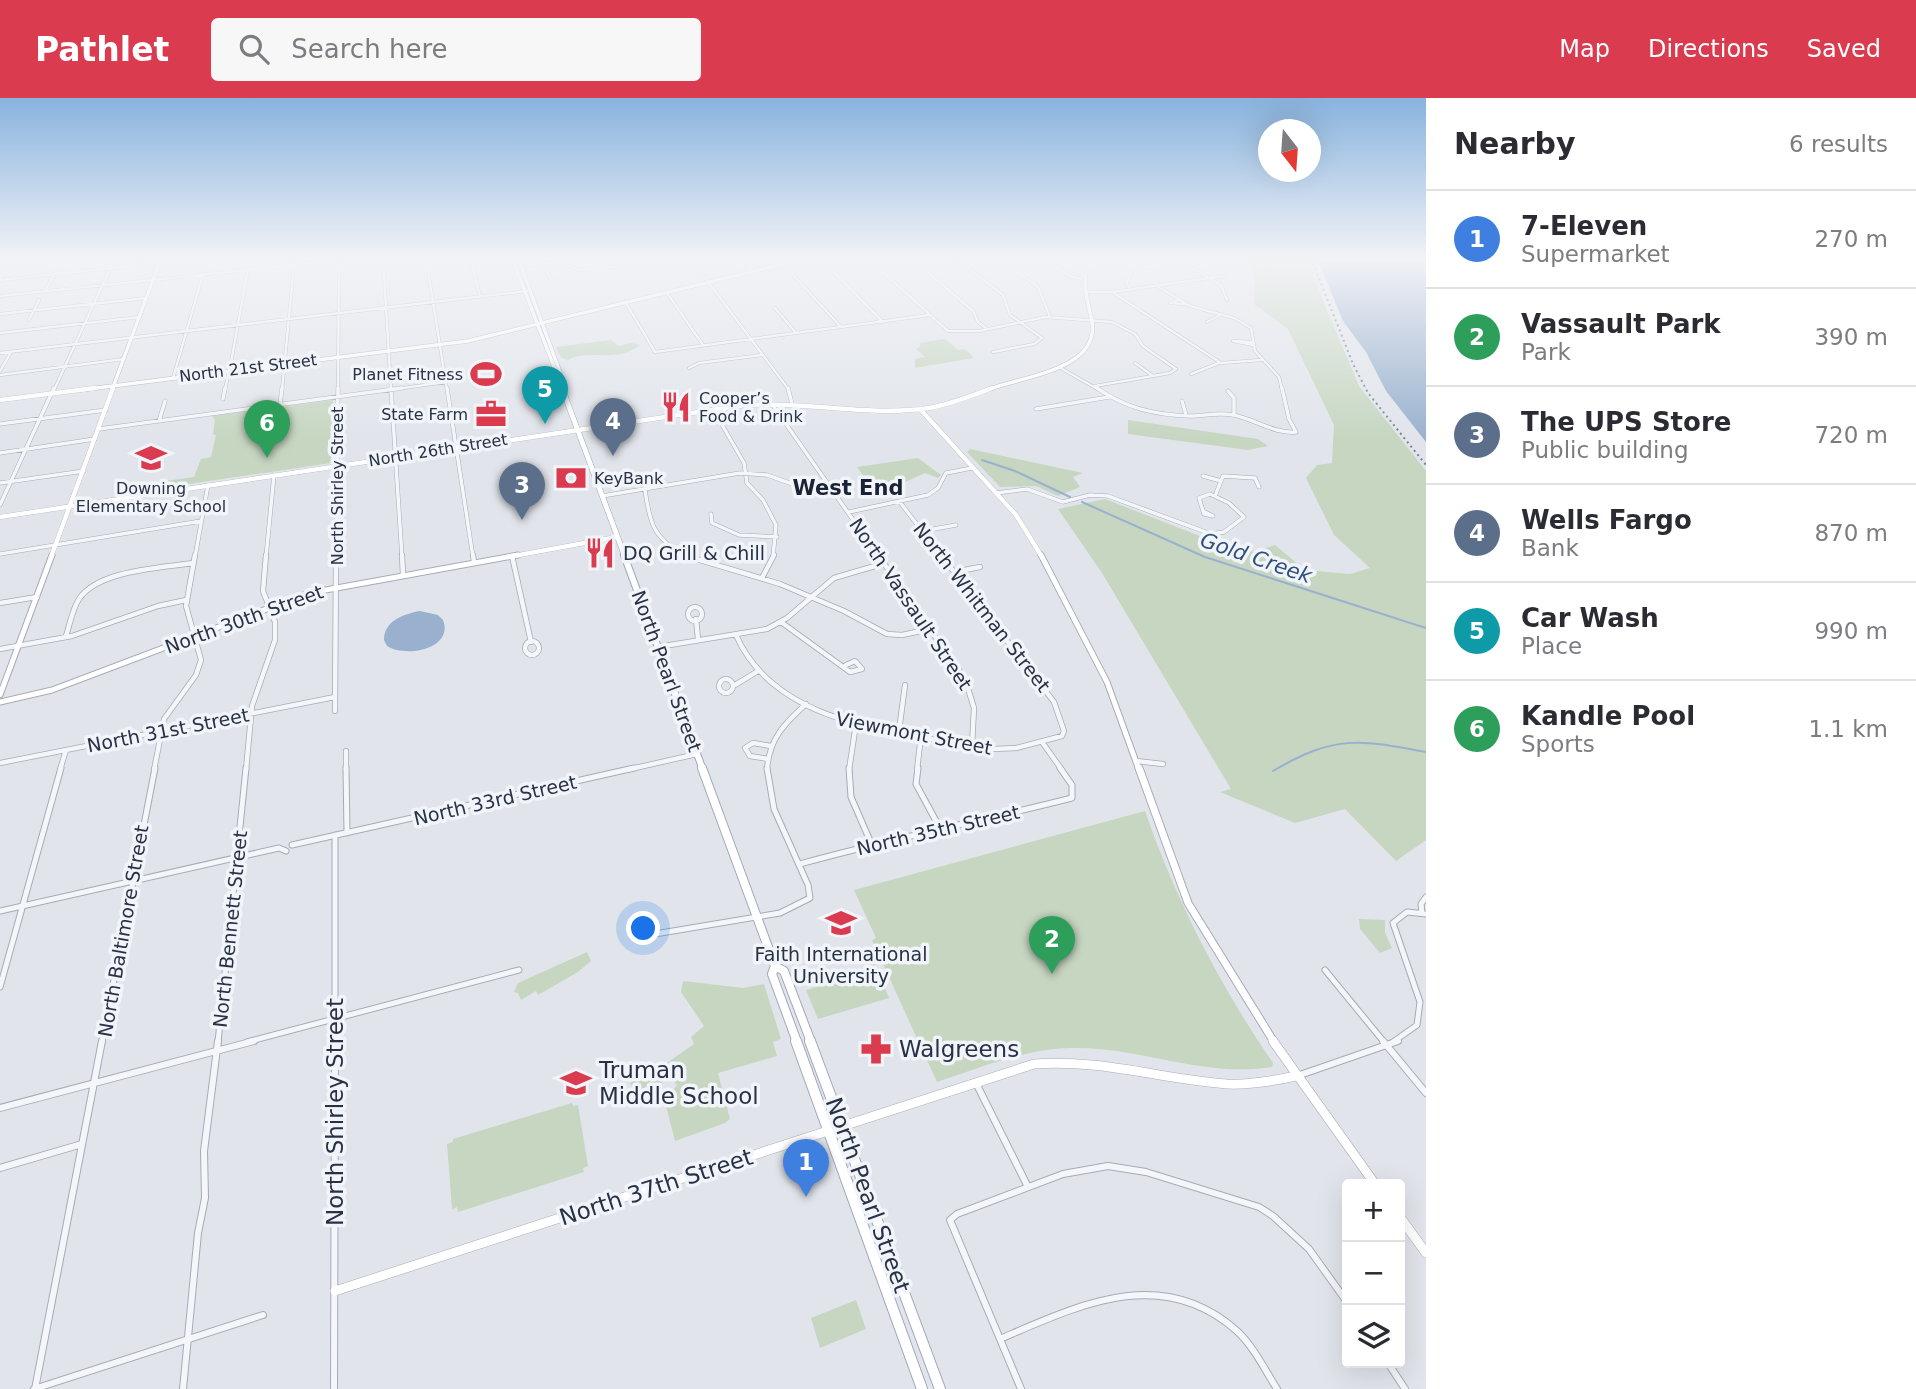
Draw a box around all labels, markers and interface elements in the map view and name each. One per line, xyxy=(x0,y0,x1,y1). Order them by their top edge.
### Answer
search box xyxy=(211,18,701,81)
text: Pathlet xyxy=(35,30,169,69)
icon: search xyxy=(235,30,273,68)
text: Search here xyxy=(291,34,448,64)
text: Map xyxy=(1559,35,1610,63)
text: Directions xyxy=(1648,35,1769,63)
text: Saved xyxy=(1807,35,1881,63)
north arrow xyxy=(1258,119,1321,182)
text: Nearby xyxy=(1454,126,1576,161)
text: 6 results xyxy=(1789,131,1888,157)
text: 7-Eleven xyxy=(1521,211,1647,241)
text: 1 xyxy=(1469,226,1485,252)
text: 270 m xyxy=(1814,226,1888,252)
text: Supermarket xyxy=(1521,241,1670,267)
text: Vassault Park xyxy=(1521,309,1721,339)
text: 2 xyxy=(1469,324,1485,350)
text: 390 m xyxy=(1814,324,1888,350)
text: Park xyxy=(1521,339,1571,365)
street label: North 21st Street xyxy=(178,350,318,386)
sports icon: Planet Fitness xyxy=(469,357,503,391)
place label: Planet Fitness xyxy=(352,365,463,384)
pin: 5 xyxy=(522,366,568,424)
place label: Cooper’s Food & Drink xyxy=(699,389,804,426)
restaurant icon: Cooper’s Food & Drink xyxy=(659,390,693,424)
office icon: State Farm xyxy=(474,397,508,431)
pin: 4 xyxy=(590,398,636,456)
pin: 6 xyxy=(244,400,290,458)
place label: State Farm xyxy=(381,405,468,424)
street label: North Shirley Street xyxy=(328,407,347,565)
text: The UPS Store xyxy=(1521,407,1731,437)
text: 3 xyxy=(1469,422,1485,448)
text: 720 m xyxy=(1814,422,1888,448)
street label: North 26th Street xyxy=(367,430,509,470)
text: Public building xyxy=(1521,437,1689,463)
school or university icon: Downing Elementary School xyxy=(134,441,168,475)
bank icon: KeyBank xyxy=(554,461,588,495)
pin: 3 xyxy=(499,462,545,520)
place label: KeyBank xyxy=(594,469,664,488)
district label: West End xyxy=(793,476,903,500)
place label: Downing Elementary School xyxy=(76,479,226,516)
text: Wells Fargo xyxy=(1521,505,1692,535)
street label: North Vassault Street xyxy=(845,514,977,694)
street label: North Whitman Street xyxy=(909,518,1055,696)
text: 4 xyxy=(1469,520,1485,546)
text: 870 m xyxy=(1814,520,1888,546)
water label: Gold Creek xyxy=(1197,528,1316,589)
text: Bank xyxy=(1521,535,1579,561)
restaurant icon: DQ Grill & Chill xyxy=(583,536,617,570)
place label: DQ Grill & Chill xyxy=(623,542,765,564)
street label: North 30th Street xyxy=(162,580,326,658)
street label: North Pearl Street xyxy=(628,587,706,755)
text: Car Wash xyxy=(1521,603,1659,633)
text: 5 xyxy=(1469,618,1485,644)
text: 990 m xyxy=(1814,618,1888,644)
text: Place xyxy=(1521,633,1582,659)
text: Kandle Pool xyxy=(1521,701,1695,731)
street label: North 31st Street xyxy=(85,704,251,756)
street label: Viewmont Street xyxy=(834,707,994,759)
text: 6 xyxy=(1469,716,1485,742)
text: 1.1 km xyxy=(1808,716,1888,742)
text: Sports xyxy=(1521,731,1595,757)
street label: North 33rd Street xyxy=(411,771,579,829)
street label: North 35th Street xyxy=(854,801,1022,859)
street label: North Baltimore Street xyxy=(94,823,152,1039)
street label: North Bennett Street xyxy=(209,829,251,1029)
school or university icon: Faith International University xyxy=(824,906,858,940)
your location xyxy=(626,911,660,945)
pin: 2 xyxy=(1029,916,1075,974)
place label: Faith International University xyxy=(755,943,927,987)
street label: North Shirley Street xyxy=(322,998,348,1226)
pharmacy icon: Walgreens xyxy=(859,1032,893,1066)
place label: Walgreens xyxy=(899,1036,1019,1062)
place label: Truman Middle School xyxy=(598,1057,759,1109)
school or university icon: Truman Middle School xyxy=(559,1066,593,1100)
street label: North Pearl Street xyxy=(821,1094,915,1296)
pin: 1 xyxy=(783,1139,829,1197)
street label: North 37th Street xyxy=(556,1143,756,1231)
map controls xyxy=(1342,1179,1405,1368)
button: + xyxy=(1342,1179,1405,1242)
button: − xyxy=(1342,1242,1405,1305)
button: layers xyxy=(1342,1305,1405,1368)

